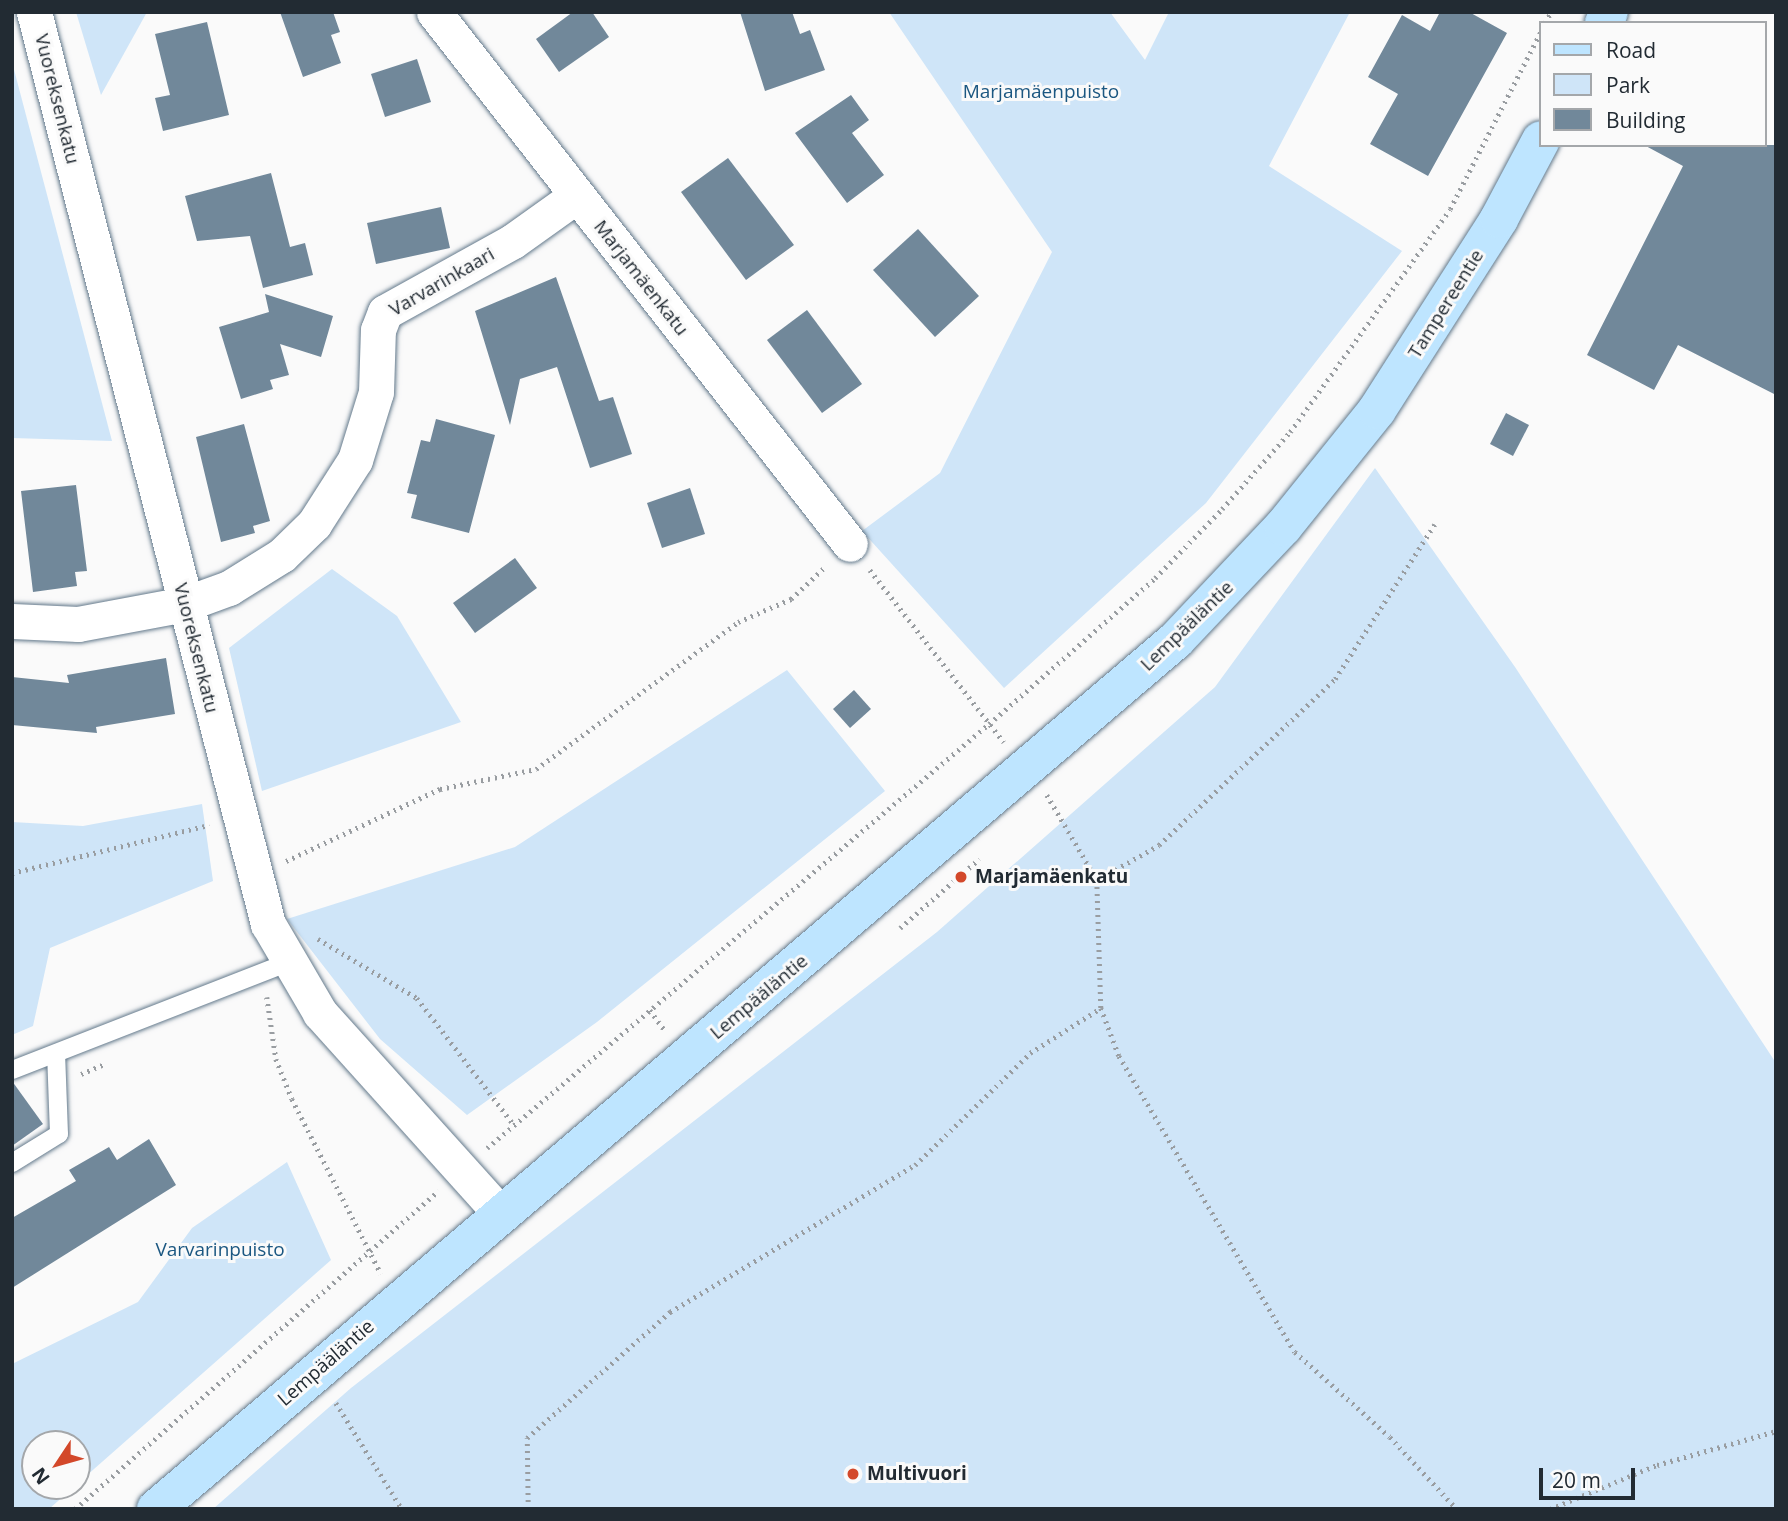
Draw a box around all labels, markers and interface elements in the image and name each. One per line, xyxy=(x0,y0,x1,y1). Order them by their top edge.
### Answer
legend xyxy=(1540,21,1767,147)
street label: Vuoreksenkatu xyxy=(30,32,84,166)
text: Road xyxy=(1606,36,1656,64)
text: Park xyxy=(1606,71,1650,99)
park label: Marjamäenpuisto xyxy=(963,81,1119,103)
text: Building xyxy=(1606,106,1685,134)
street label: Marjamäenkatu xyxy=(589,216,693,340)
street label: Varvarinkaari xyxy=(385,243,499,321)
street label: Tampereentie xyxy=(1404,245,1488,363)
street label: Lempääläntie xyxy=(1136,576,1238,676)
street label: Vuoreksenkatu xyxy=(169,581,223,715)
place label: Marjamäenkatu xyxy=(975,866,1128,888)
marker: Marjamäenkatu xyxy=(953,869,969,885)
street label: Lempääläntie xyxy=(706,950,812,1044)
park label: Varvarinpuisto xyxy=(155,1239,285,1261)
street label: Lempääläntie xyxy=(273,1315,379,1411)
north arrow xyxy=(21,1430,91,1500)
scale bar xyxy=(1543,1454,1639,1498)
text: N xyxy=(26,1462,56,1490)
place label: Multivuori xyxy=(867,1463,967,1485)
marker: Multivuori xyxy=(845,1466,861,1482)
text: 20 m xyxy=(1552,1466,1601,1494)

